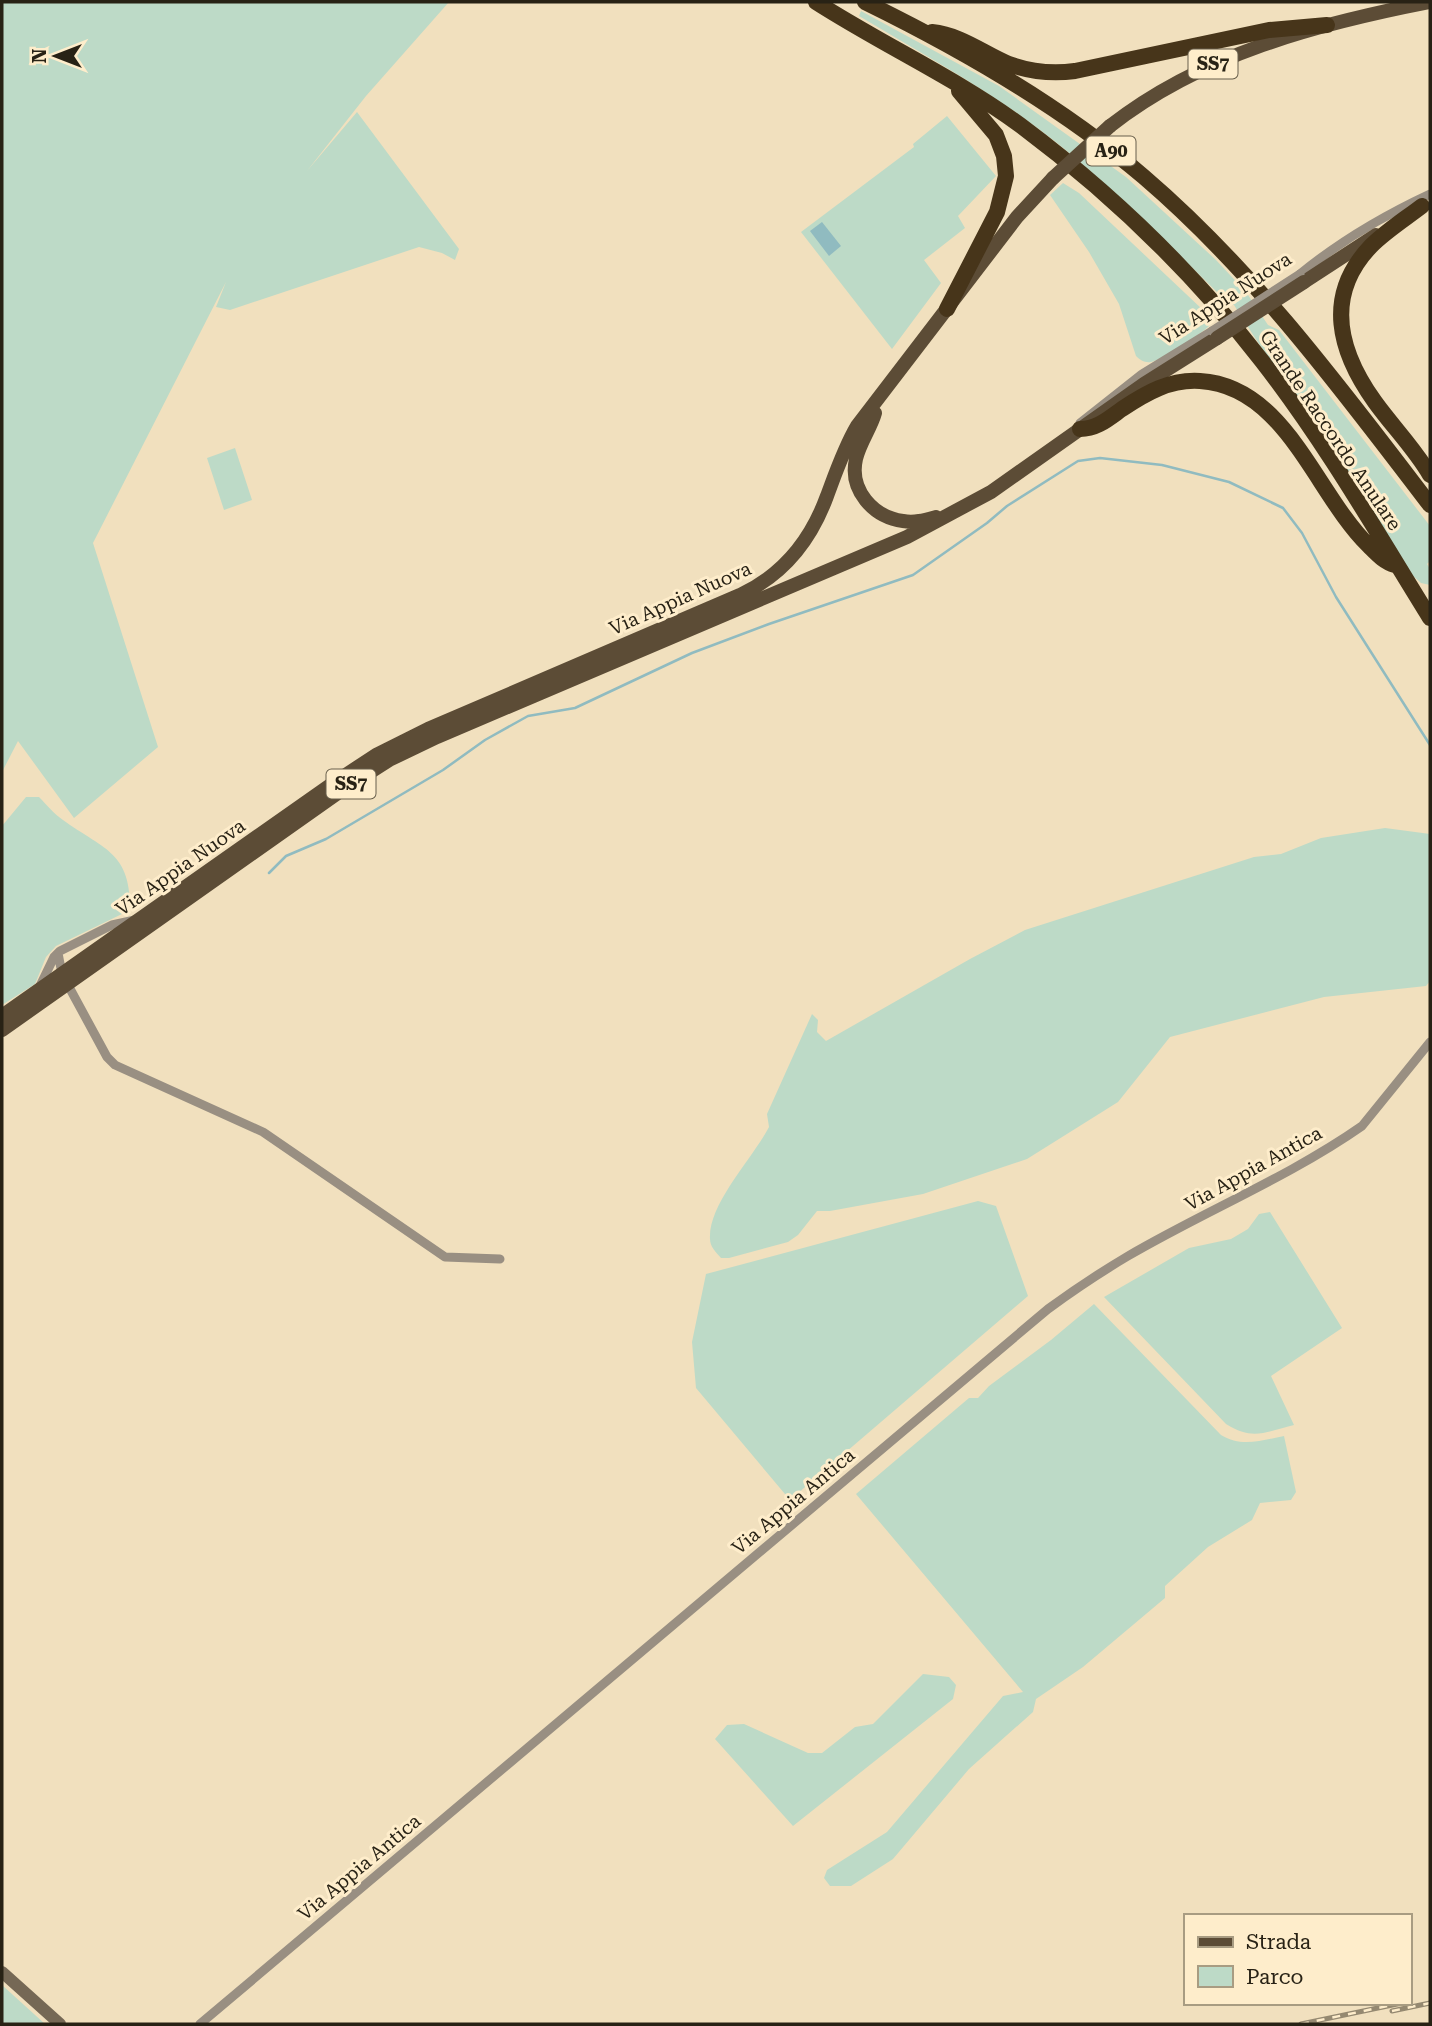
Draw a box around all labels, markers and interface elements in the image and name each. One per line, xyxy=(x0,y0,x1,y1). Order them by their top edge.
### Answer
north arrow xyxy=(21,21,91,91)
text: N xyxy=(28,48,51,63)
road number: SS7 xyxy=(1188,50,1238,78)
road number: A90 xyxy=(1086,136,1136,166)
street label: Via Appia Nuova xyxy=(1155,247,1296,350)
street label: Grande Raccordo Anulare xyxy=(1255,326,1406,535)
street label: Via Appia Nuova xyxy=(606,557,755,640)
road number: SS7 xyxy=(326,770,376,798)
street label: Via Appia Nuova xyxy=(111,814,250,921)
street label: Via Appia Antica xyxy=(1181,1121,1326,1216)
street label: Via Appia Antica xyxy=(727,1443,860,1559)
street label: Via Appia Antica xyxy=(293,1809,426,1925)
legend xyxy=(1184,1914,1411,2005)
text: Strada xyxy=(1246,1930,1312,1954)
text: Parco xyxy=(1246,1965,1303,1989)

